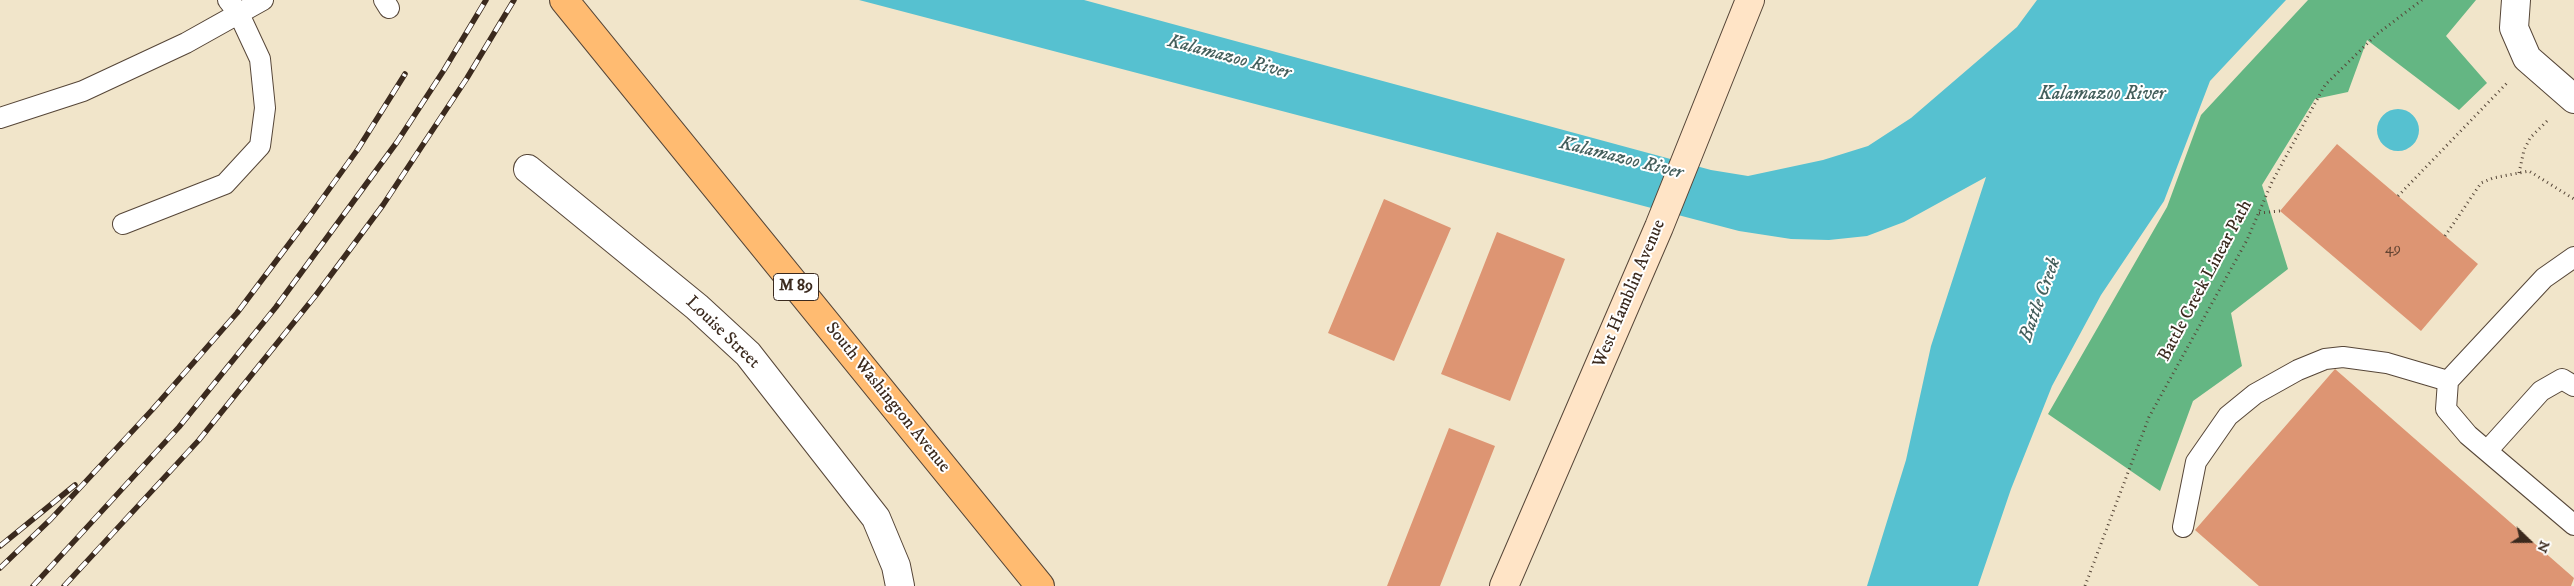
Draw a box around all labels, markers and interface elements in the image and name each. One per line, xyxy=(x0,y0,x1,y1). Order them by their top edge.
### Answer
water label: Kalamazoo River xyxy=(1165,31,1293,85)
water label: Kalamazoo River xyxy=(2039,84,2165,106)
water label: Kalamazoo River xyxy=(1557,133,1685,185)
street label: Battle Creek Linear Path xyxy=(2154,197,2258,365)
street label: West Hamblin Avenue xyxy=(1589,217,1671,371)
house number: 49 xyxy=(2385,241,2401,259)
water label: Battle Creek xyxy=(2015,255,2067,345)
road number: M 89 xyxy=(774,274,818,300)
street label: Louise Street xyxy=(680,292,764,374)
street label: South Washington Avenue xyxy=(820,319,954,477)
north arrow xyxy=(2504,516,2554,566)
text: N xyxy=(2532,538,2553,555)

